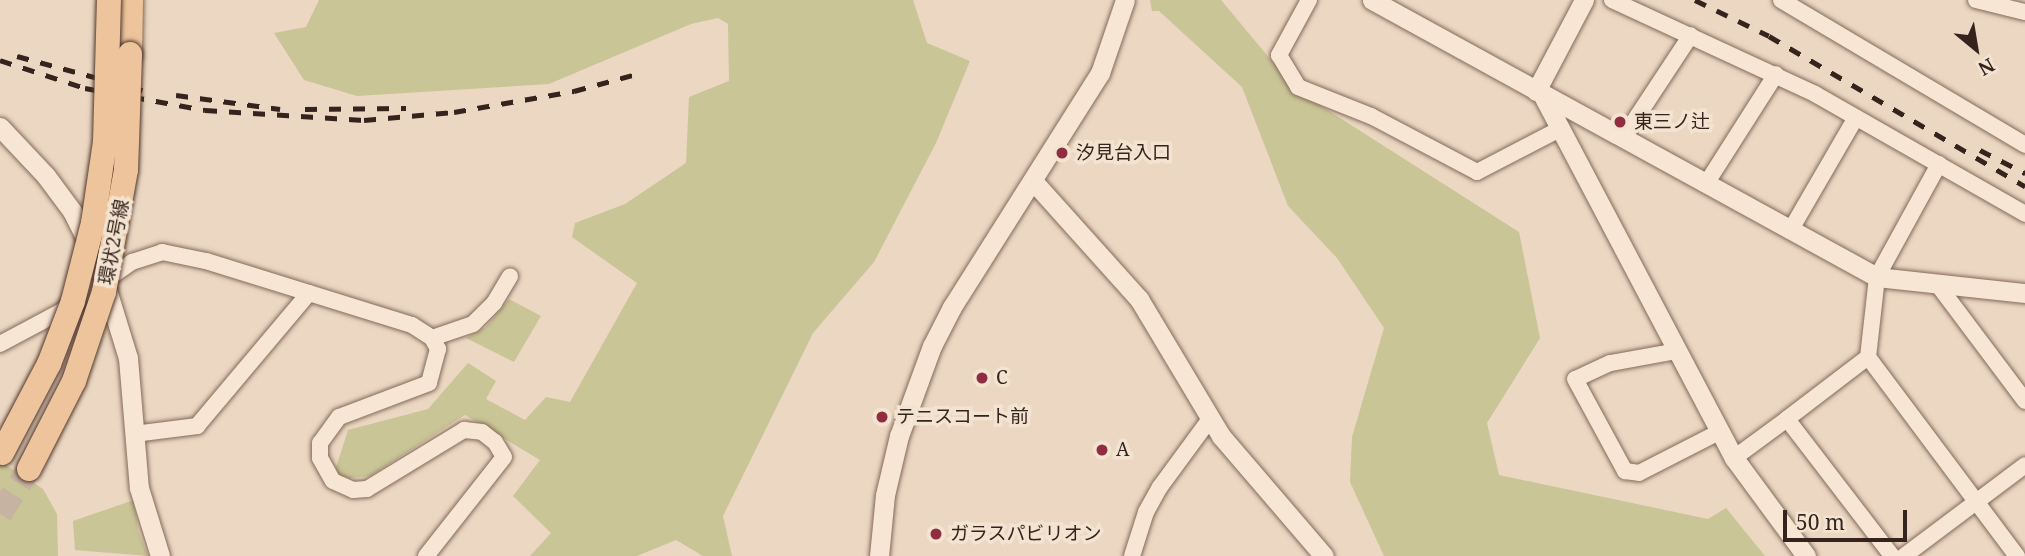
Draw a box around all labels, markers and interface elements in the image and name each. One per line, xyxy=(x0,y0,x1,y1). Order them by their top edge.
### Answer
north arrow xyxy=(1941,14,2011,84)
text: N xyxy=(1974,52,1999,82)
place label: 東三ノ辻 xyxy=(1634,111,1710,133)
marker: 東三ノ辻 xyxy=(1612,114,1628,130)
place label: 汐見台入口 xyxy=(1076,142,1171,164)
marker: 汐見台入口 xyxy=(1054,145,1070,161)
street label: 環状2号線 xyxy=(95,197,133,287)
place label: C xyxy=(996,367,1008,389)
marker: C xyxy=(974,370,990,386)
place label: テニスコート前 xyxy=(896,406,1029,428)
marker: テニスコート前 xyxy=(874,409,890,425)
place label: A xyxy=(1116,439,1129,461)
marker: A xyxy=(1094,442,1110,458)
scale bar xyxy=(1787,496,1911,540)
text: 50 m xyxy=(1796,508,1845,536)
place label: ガラスパビリオン xyxy=(950,523,1102,545)
marker: ガラスパビリオン xyxy=(928,526,944,542)

